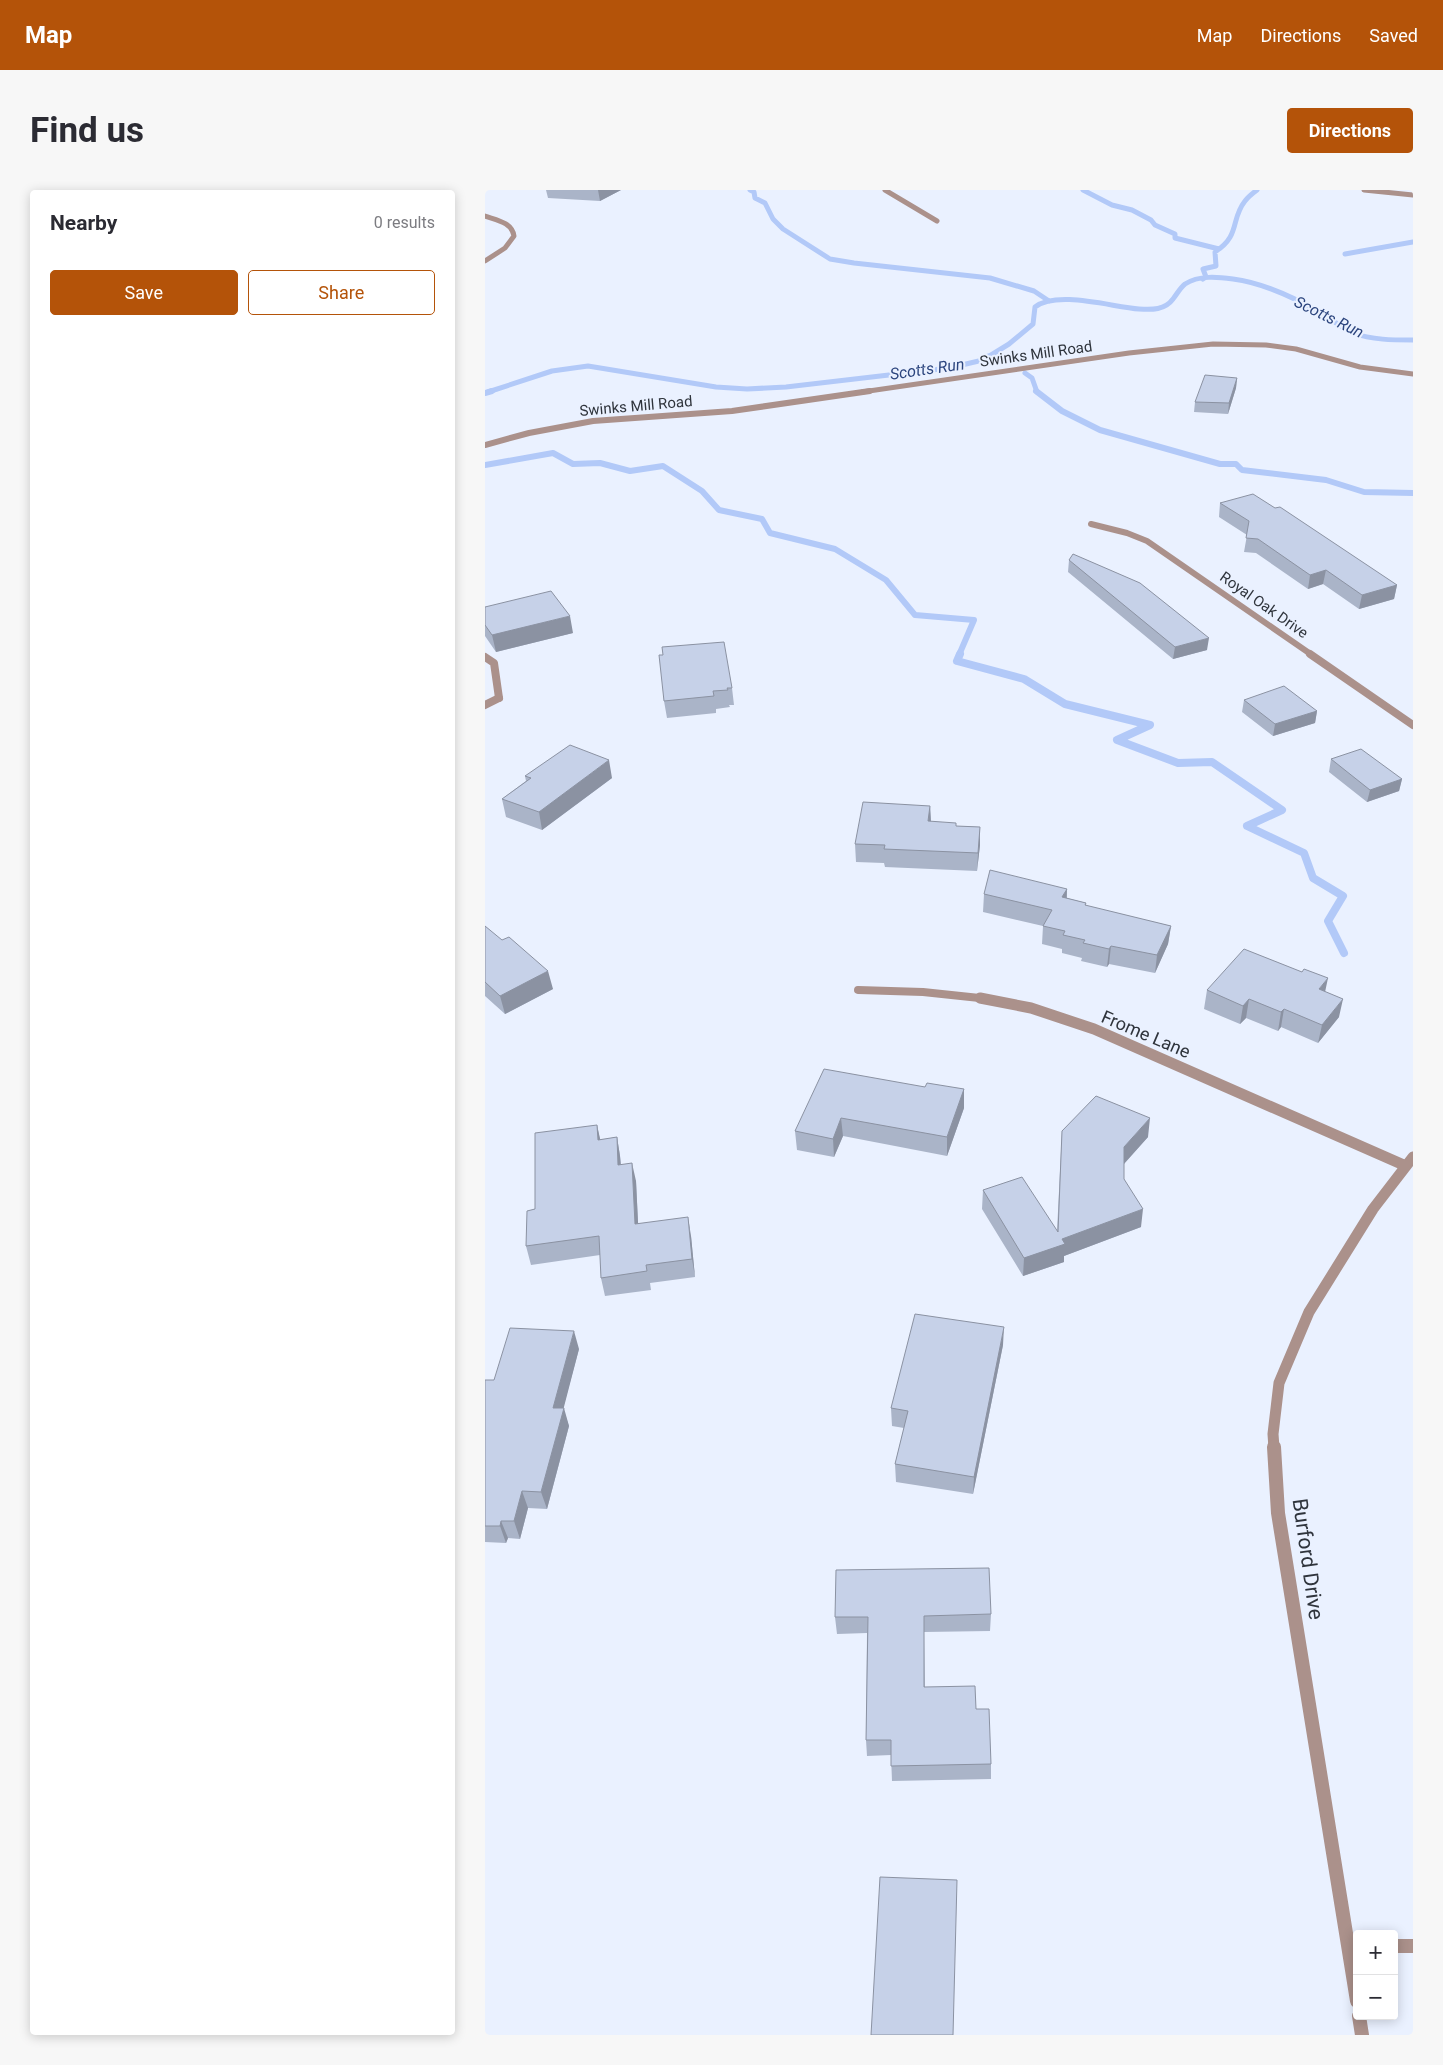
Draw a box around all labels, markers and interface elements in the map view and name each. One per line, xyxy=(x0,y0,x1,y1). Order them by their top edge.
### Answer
text: Map xyxy=(25,21,72,49)
text: Map xyxy=(1197,25,1232,46)
text: Directions xyxy=(1260,25,1341,46)
text: Saved xyxy=(1369,25,1418,46)
button: Directions xyxy=(1287,108,1413,153)
text: Find us xyxy=(30,110,144,151)
text: Nearby xyxy=(50,211,117,235)
text: 0 results xyxy=(374,213,435,232)
button: Save xyxy=(50,270,238,315)
button: Share xyxy=(248,270,435,315)
water label: Scotts Run xyxy=(1291,292,1367,342)
street label: Swinks Mill Road xyxy=(979,337,1093,371)
water label: Scotts Run xyxy=(889,354,965,384)
street label: Swinks Mill Road xyxy=(579,392,693,420)
street label: Royal Oak Drive xyxy=(1216,568,1312,642)
street label: Frome Lane xyxy=(1098,1006,1194,1062)
street label: Burford Drive xyxy=(1288,1497,1328,1621)
map controls xyxy=(1353,1930,1398,2020)
button: + xyxy=(1353,1930,1398,1975)
button: − xyxy=(1353,1975,1398,2020)

